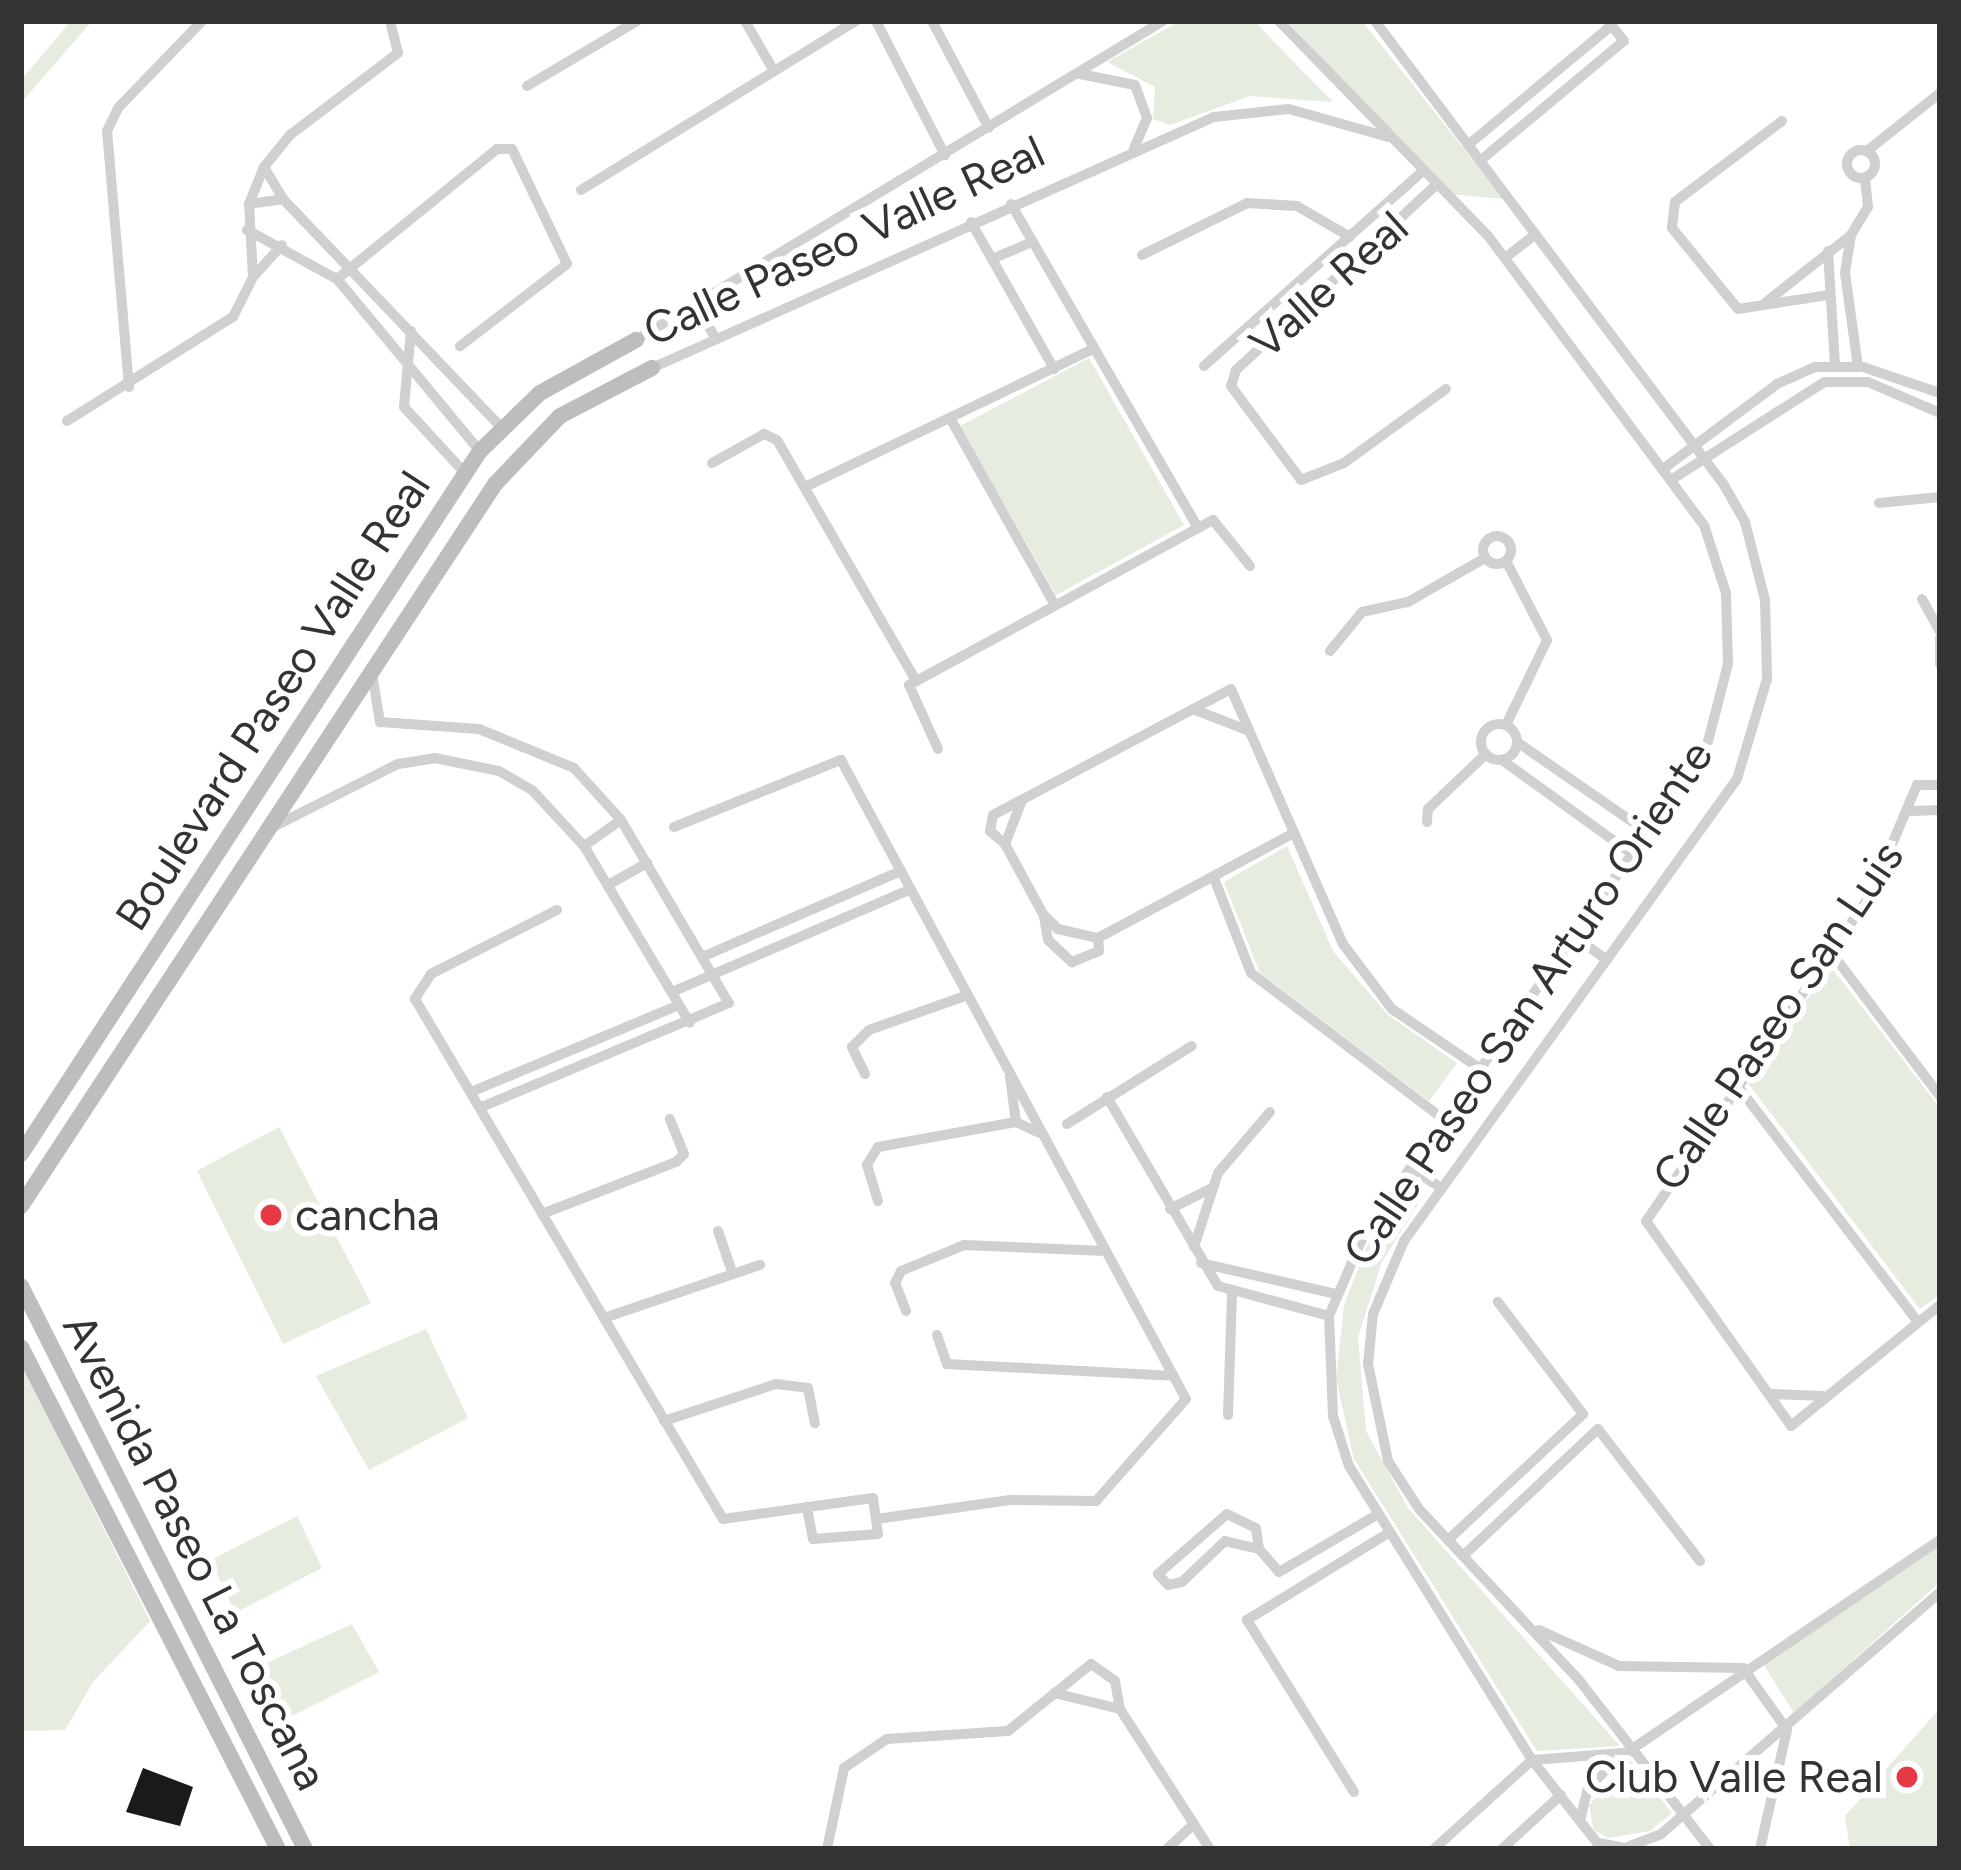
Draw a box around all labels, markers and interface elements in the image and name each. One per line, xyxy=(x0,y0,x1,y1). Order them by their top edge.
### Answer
street label: Calle Paseo Valle Real xyxy=(635,124,1053,358)
street label: Valle Real xyxy=(1239,200,1419,370)
street label: Boulevard Paseo Valle Real xyxy=(104,462,442,940)
street label: Calle Paseo San Arturo Oriente xyxy=(1332,731,1724,1275)
street label: Calle Paseo San Luis xyxy=(1641,831,1915,1201)
place label: cancha xyxy=(295,1188,440,1242)
marker: cancha xyxy=(258,1202,284,1228)
street label: Avenida Paseo La Toscana xyxy=(51,1305,339,1799)
place label: Club Valle Real xyxy=(1585,1750,1883,1804)
marker: Club Valle Real xyxy=(1894,1764,1920,1790)

